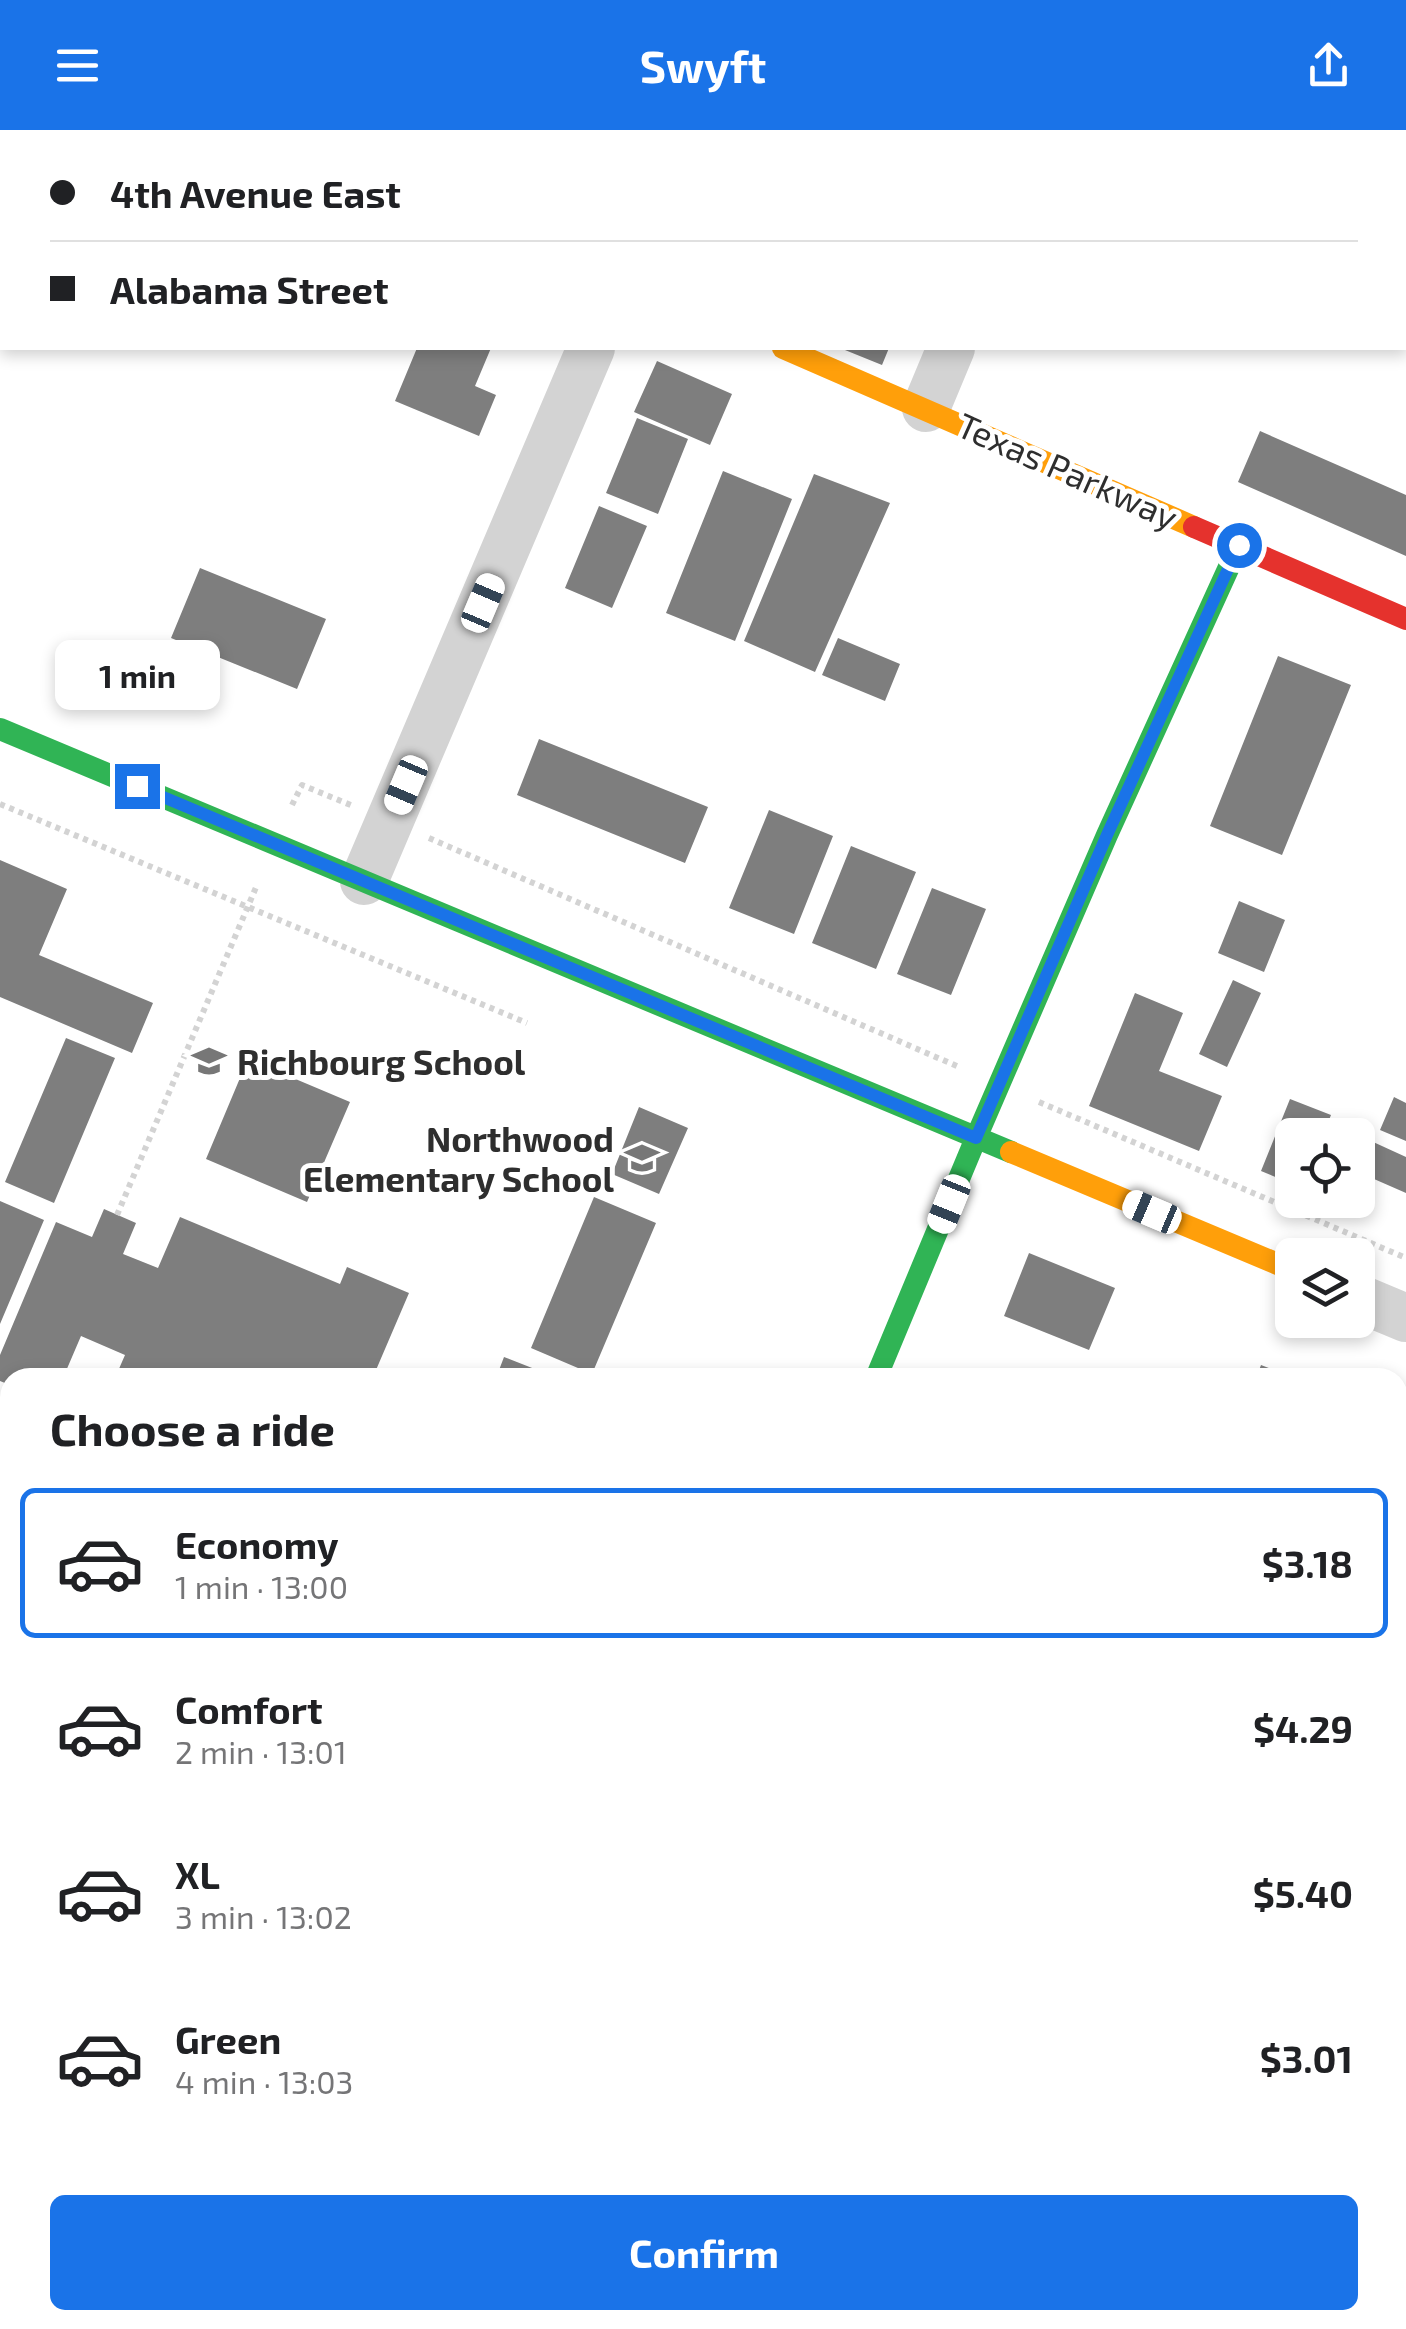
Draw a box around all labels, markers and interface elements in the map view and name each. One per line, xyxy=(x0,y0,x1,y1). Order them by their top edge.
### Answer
icon: menu xyxy=(50,38,105,93)
text: Swyft xyxy=(640,38,766,92)
icon: share xyxy=(1301,38,1356,93)
text: 4th Avenue East xyxy=(110,170,401,216)
text: Alabama Street xyxy=(110,266,389,312)
street label: Texas Parkway xyxy=(951,403,1185,537)
route start xyxy=(1217,523,1262,568)
car xyxy=(457,570,509,636)
callout: 1 min xyxy=(54,641,220,711)
text: 1 min xyxy=(99,656,176,694)
car xyxy=(380,752,432,818)
route end xyxy=(115,764,160,809)
place label: Richbourg School xyxy=(237,1040,526,1082)
school or university icon: Richbourg School xyxy=(190,1042,228,1080)
place label: Northwood Elementary School xyxy=(303,1117,615,1200)
map controls xyxy=(1275,1118,1375,1338)
button: locate xyxy=(1275,1118,1375,1218)
school or university icon: Northwood Elementary School xyxy=(623,1139,661,1177)
car xyxy=(924,1171,974,1237)
car xyxy=(1119,1186,1185,1238)
button: layers xyxy=(1275,1238,1375,1338)
text: Choose a ride xyxy=(50,1401,335,1455)
icon: car xyxy=(55,1518,145,1608)
text: Economy xyxy=(175,1521,339,1567)
text: $3.18 xyxy=(1262,1540,1353,1586)
text: 1 min · 13:00 xyxy=(175,1567,348,1605)
icon: car xyxy=(55,1683,145,1773)
text: Comfort xyxy=(175,1686,323,1732)
text: $4.29 xyxy=(1253,1705,1353,1751)
text: 2 min · 13:01 xyxy=(175,1732,347,1770)
icon: car xyxy=(55,1848,145,1938)
text: XL xyxy=(175,1851,220,1897)
text: $5.40 xyxy=(1253,1870,1353,1916)
text: 3 min · 13:02 xyxy=(175,1897,352,1935)
icon: car xyxy=(55,2013,145,2103)
text: Green xyxy=(175,2016,281,2062)
text: $3.01 xyxy=(1260,2035,1353,2081)
text: 4 min · 13:03 xyxy=(175,2062,353,2100)
button: Confirm xyxy=(50,2195,1358,2310)

